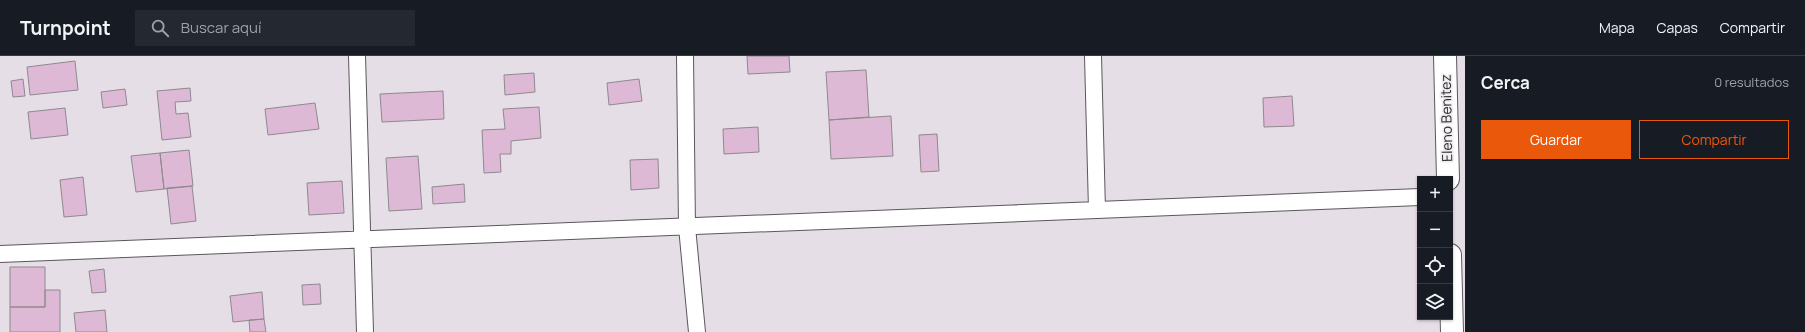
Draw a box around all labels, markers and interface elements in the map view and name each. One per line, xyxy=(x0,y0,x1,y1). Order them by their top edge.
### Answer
search box xyxy=(135,10,415,46)
text: Turnpoint xyxy=(20,15,111,41)
icon: search xyxy=(149,17,171,39)
text: Buscar aquí xyxy=(181,17,261,38)
text: Mapa xyxy=(1599,18,1635,37)
text: Capas xyxy=(1657,18,1698,37)
text: Compartir xyxy=(1720,18,1785,37)
text: Cerca xyxy=(1481,71,1530,94)
text: 0 resultados xyxy=(1714,73,1789,91)
street label: Eleno Benitez xyxy=(1436,74,1456,162)
button: Guardar xyxy=(1481,120,1631,159)
button: Compartir xyxy=(1639,120,1789,159)
map controls xyxy=(1417,176,1453,320)
button: + xyxy=(1417,176,1453,212)
button: − xyxy=(1417,212,1453,248)
button: locate xyxy=(1417,248,1453,284)
button: layers xyxy=(1417,284,1453,320)

